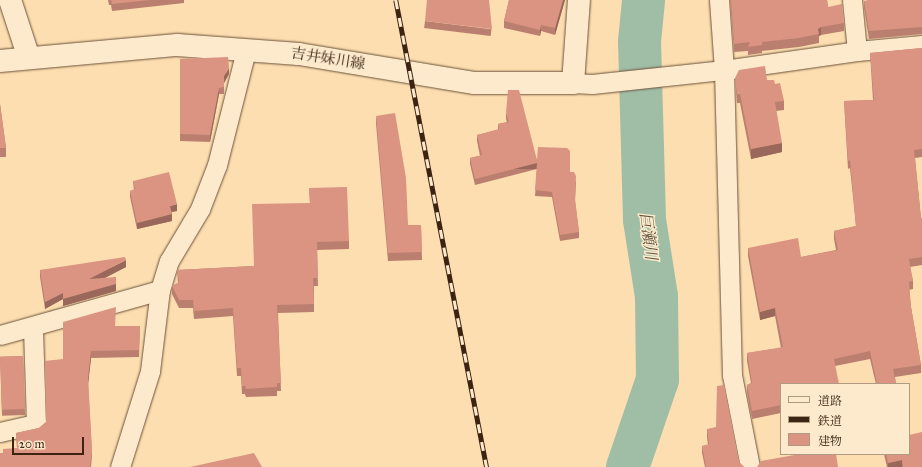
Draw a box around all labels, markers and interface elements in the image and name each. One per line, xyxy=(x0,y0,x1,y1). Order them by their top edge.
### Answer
street label: 吉井妹川線 xyxy=(290,44,366,74)
water label: 巨瀬川 xyxy=(636,211,660,261)
legend xyxy=(780,383,910,455)
text: 道路 xyxy=(818,394,842,408)
text: 鉄道 xyxy=(818,414,842,428)
scale bar xyxy=(14,429,86,455)
text: 建物 xyxy=(818,434,842,448)
text: 20 m xyxy=(19,437,45,451)

